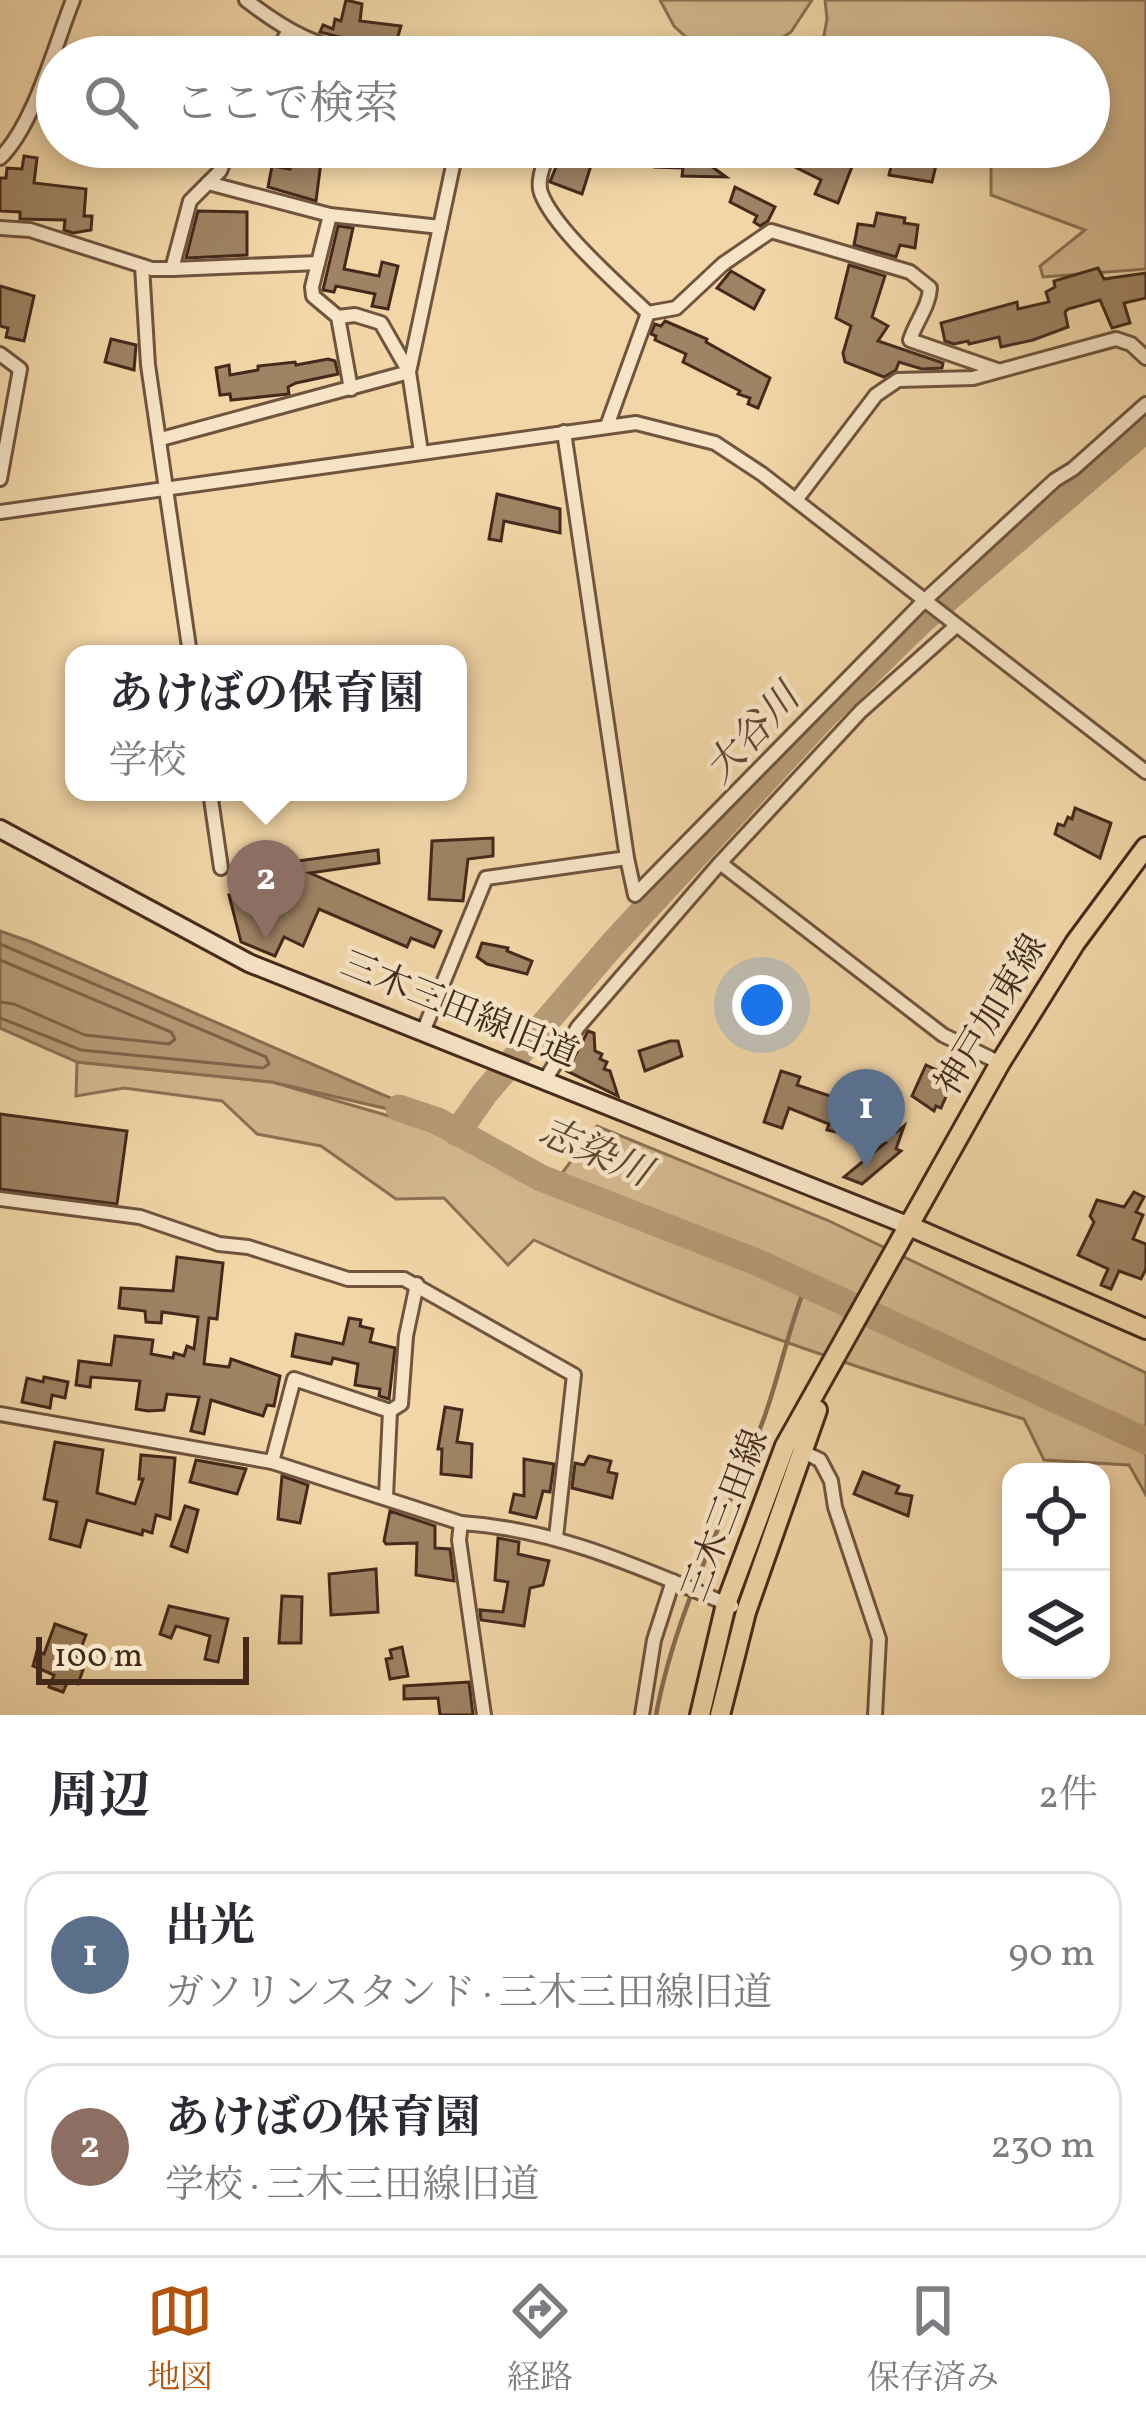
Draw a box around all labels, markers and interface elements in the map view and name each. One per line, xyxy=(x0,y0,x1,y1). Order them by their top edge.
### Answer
search box xyxy=(36,36,1110,168)
icon: search xyxy=(78,69,144,135)
text: ここで検索 xyxy=(174,75,399,138)
popup xyxy=(65,645,467,801)
text: あけぼの保育園 xyxy=(108,665,424,728)
water label: 大谷川 xyxy=(694,671,816,796)
text: 学校 xyxy=(108,736,187,790)
pin: 2 xyxy=(227,840,305,939)
street label: 神戸加東線 xyxy=(925,926,1061,1106)
street label: 三木三田線旧道 xyxy=(333,941,585,1081)
your location xyxy=(732,975,792,1035)
pin: 1 xyxy=(827,1069,905,1168)
water label: 志染川 xyxy=(530,1106,662,1203)
street label: 三木三田線 xyxy=(671,1423,783,1609)
map controls xyxy=(1002,1463,1110,1679)
button: locate xyxy=(1002,1463,1110,1571)
button: layers xyxy=(1002,1571,1110,1679)
scale bar xyxy=(36,1631,249,1684)
text: 100 m xyxy=(54,1635,143,1681)
text: 周辺 xyxy=(48,1763,150,1834)
text: 2件 xyxy=(1038,1770,1098,1824)
text: 出光 xyxy=(165,1897,255,1960)
text: 1 xyxy=(82,1928,98,1982)
text: 90 m xyxy=(1008,1928,1095,1982)
text: ガソリンスタンド · 三木三田線旧道 xyxy=(165,1968,772,2022)
text: あけぼの保育園 xyxy=(165,2089,480,2152)
text: 2 xyxy=(80,2120,100,2174)
text: 230 m xyxy=(990,2120,1095,2174)
text: 学校 · 三木三田線旧道 xyxy=(165,2160,539,2214)
tab: 地図 xyxy=(147,2278,213,2403)
tab: 経路 xyxy=(507,2278,573,2403)
tab: 保存済み xyxy=(867,2278,999,2403)

